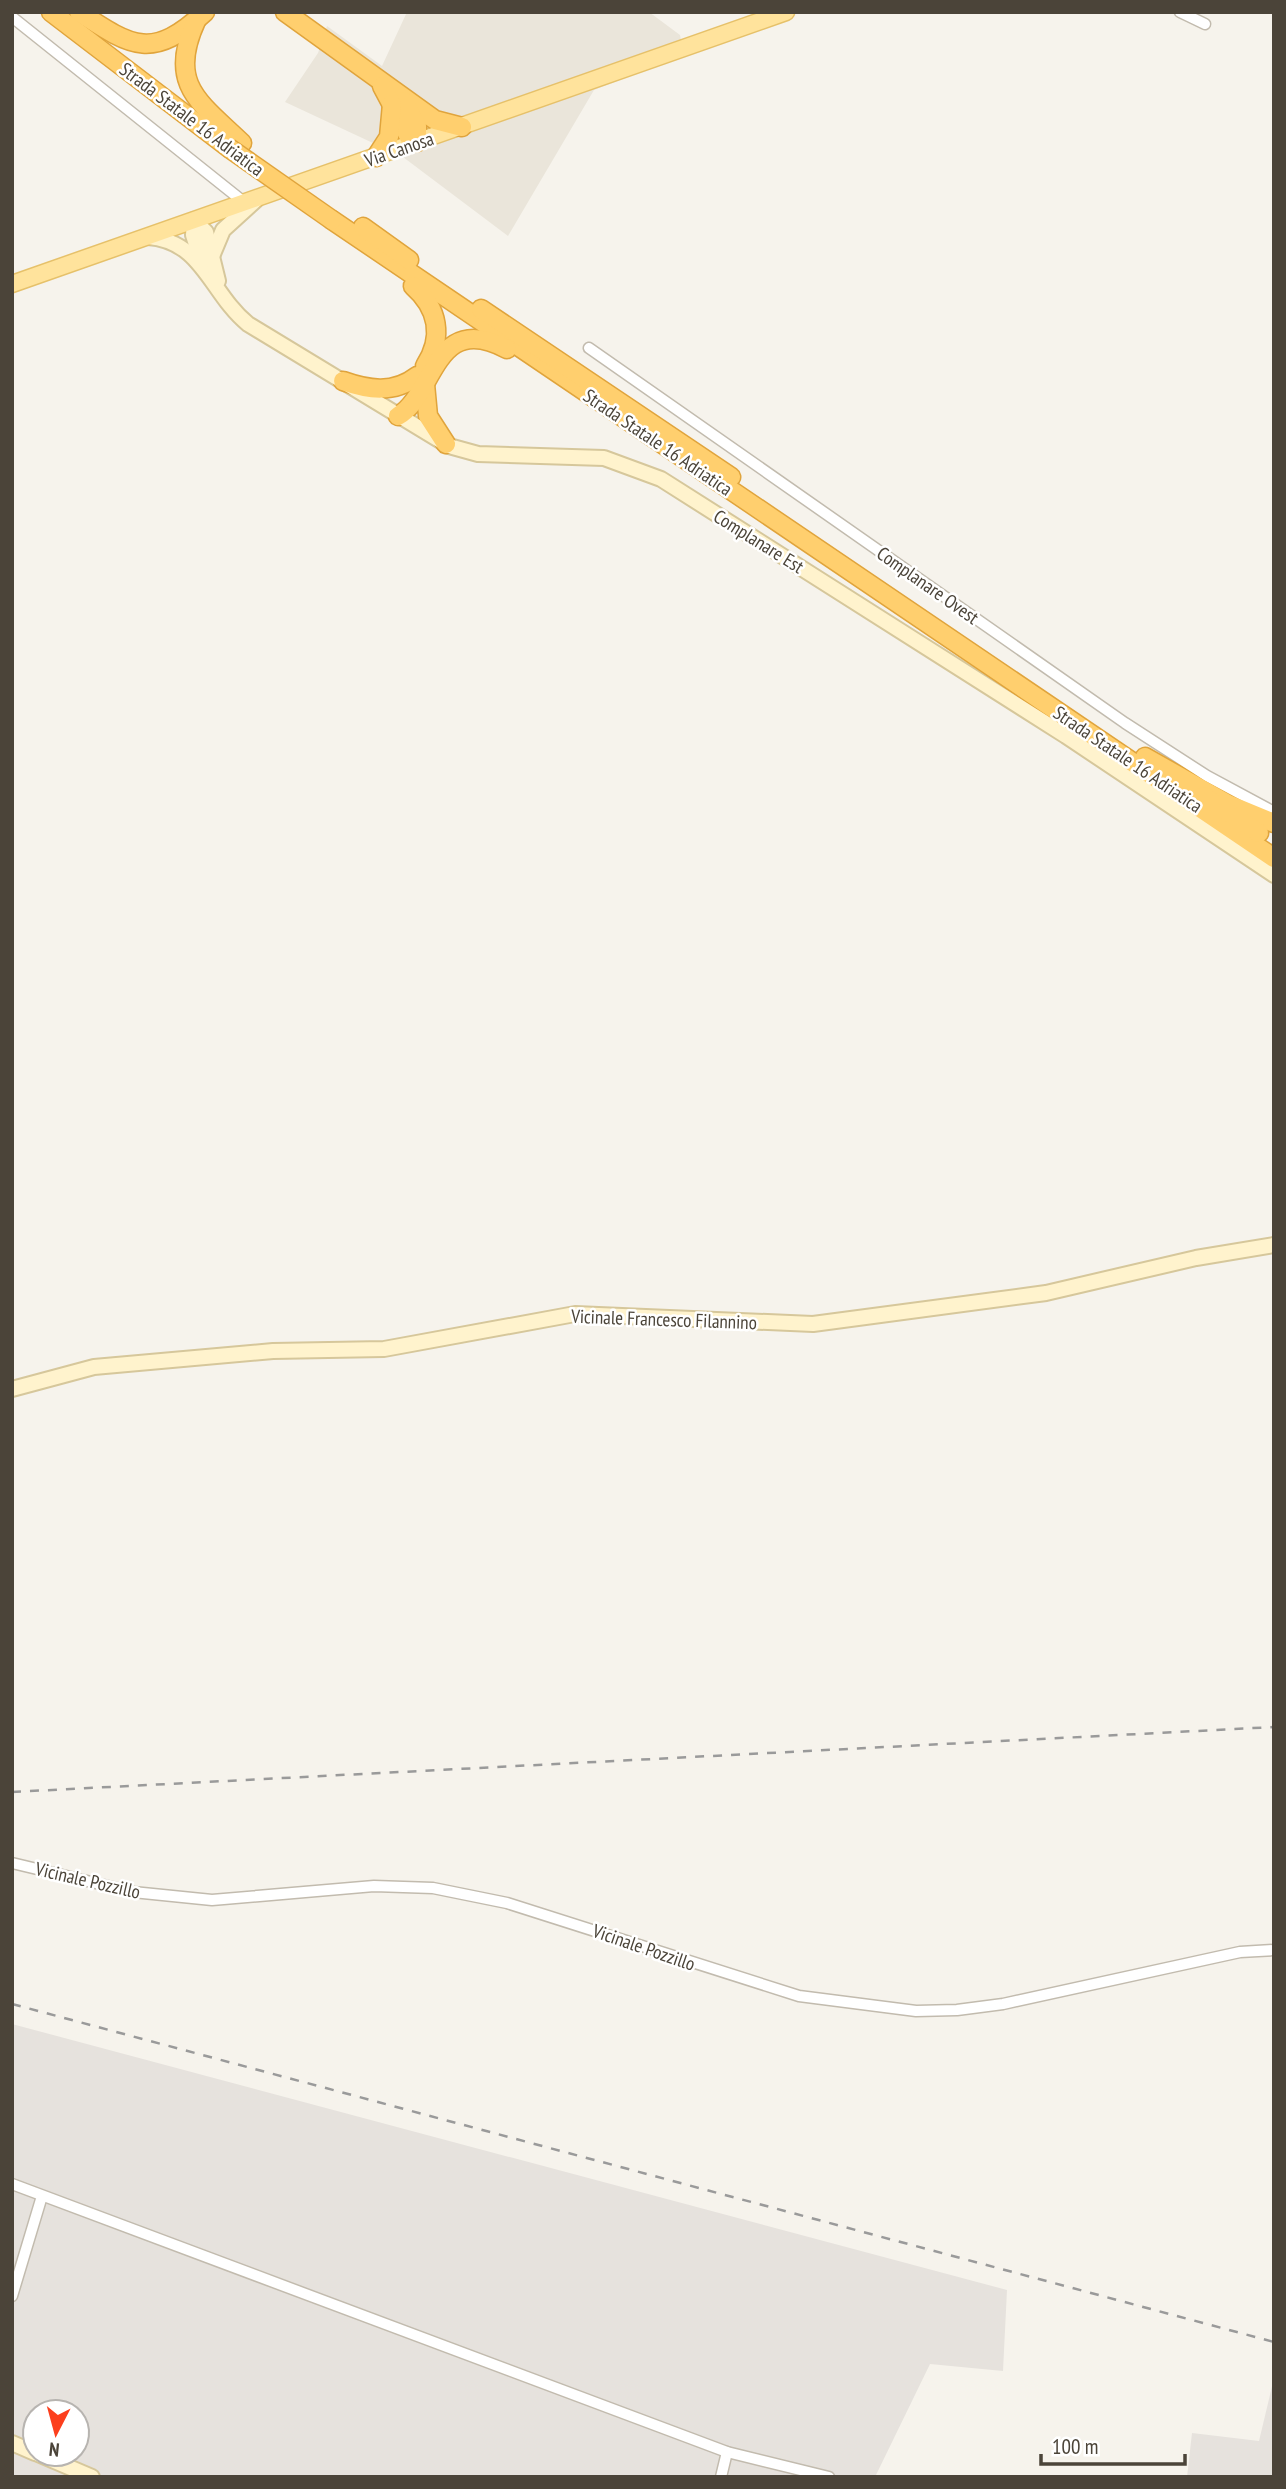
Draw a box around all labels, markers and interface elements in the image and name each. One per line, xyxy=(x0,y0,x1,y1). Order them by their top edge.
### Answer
street label: Strada Statale 16 Adriatica xyxy=(115,57,269,181)
street label: Via Canosa xyxy=(360,126,437,172)
street label: Strada Statale 16 Adriatica xyxy=(579,383,737,501)
street label: Complanare Est xyxy=(709,504,809,579)
street label: Complanare Ovest xyxy=(872,541,984,629)
street label: Strada Statale 16 Adriatica xyxy=(1049,700,1207,818)
street label: Vicinale Francesco Filannino xyxy=(570,1304,757,1334)
street label: Vicinale Pozzillo xyxy=(32,1856,143,1904)
street label: Vicinale Pozzillo xyxy=(589,1918,698,1976)
north arrow xyxy=(21,2398,91,2468)
scale bar xyxy=(1041,2422,1184,2466)
text: 100 m xyxy=(1052,2433,1098,2460)
text: N xyxy=(48,2437,61,2462)

